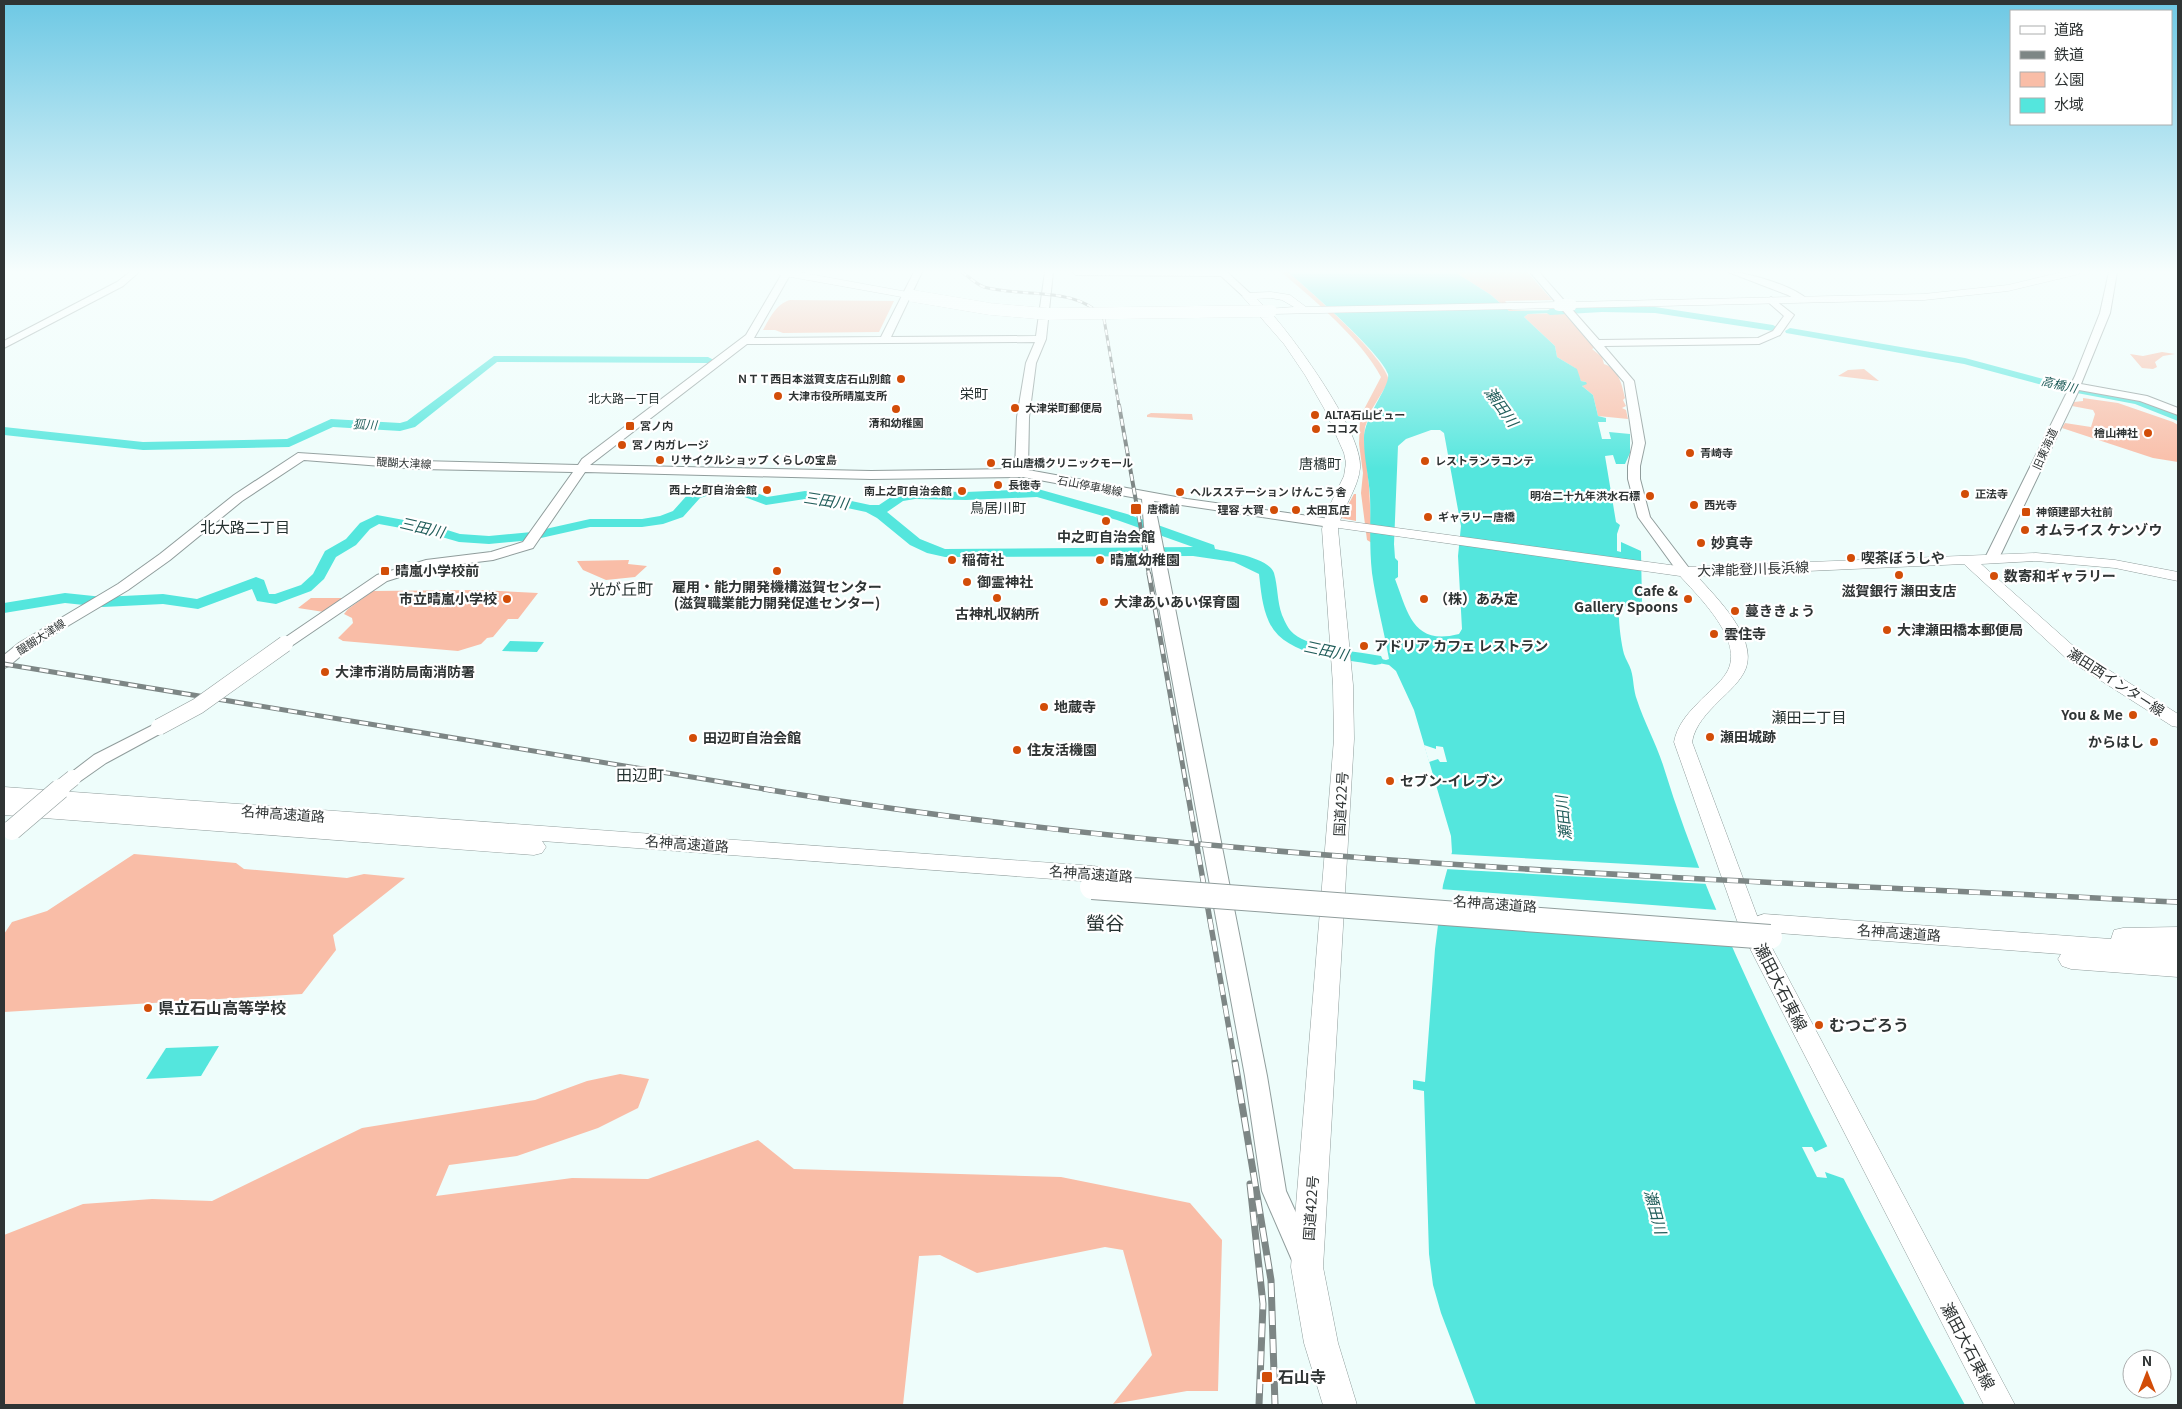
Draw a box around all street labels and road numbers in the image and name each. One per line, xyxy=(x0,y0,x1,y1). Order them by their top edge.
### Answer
street label: 旧東海道 xyxy=(2028,425,2060,472)
street label: 醍醐大津線 xyxy=(376,453,432,471)
street label: 石山停車場線 xyxy=(1056,471,1124,499)
street label: 大津能登川長浜線 xyxy=(1697,556,1809,580)
street label: 醍醐大津線 xyxy=(13,614,68,658)
street label: 瀬田西インター線 xyxy=(2064,642,2169,720)
street label: 国道422号 xyxy=(1328,771,1352,837)
street label: 名神高速道路 xyxy=(240,800,326,826)
street label: 名神高速道路 xyxy=(644,830,730,856)
street label: 名神高速道路 xyxy=(1048,860,1134,886)
street label: 名神高速道路 xyxy=(1452,890,1538,916)
street label: 名神高速道路 xyxy=(1856,919,1942,945)
street label: 瀬田大石東線 xyxy=(1749,938,1814,1035)
street label: 国道422号 xyxy=(1298,1175,1322,1241)
street label: 瀬田大石東線 xyxy=(1936,1298,2002,1394)

